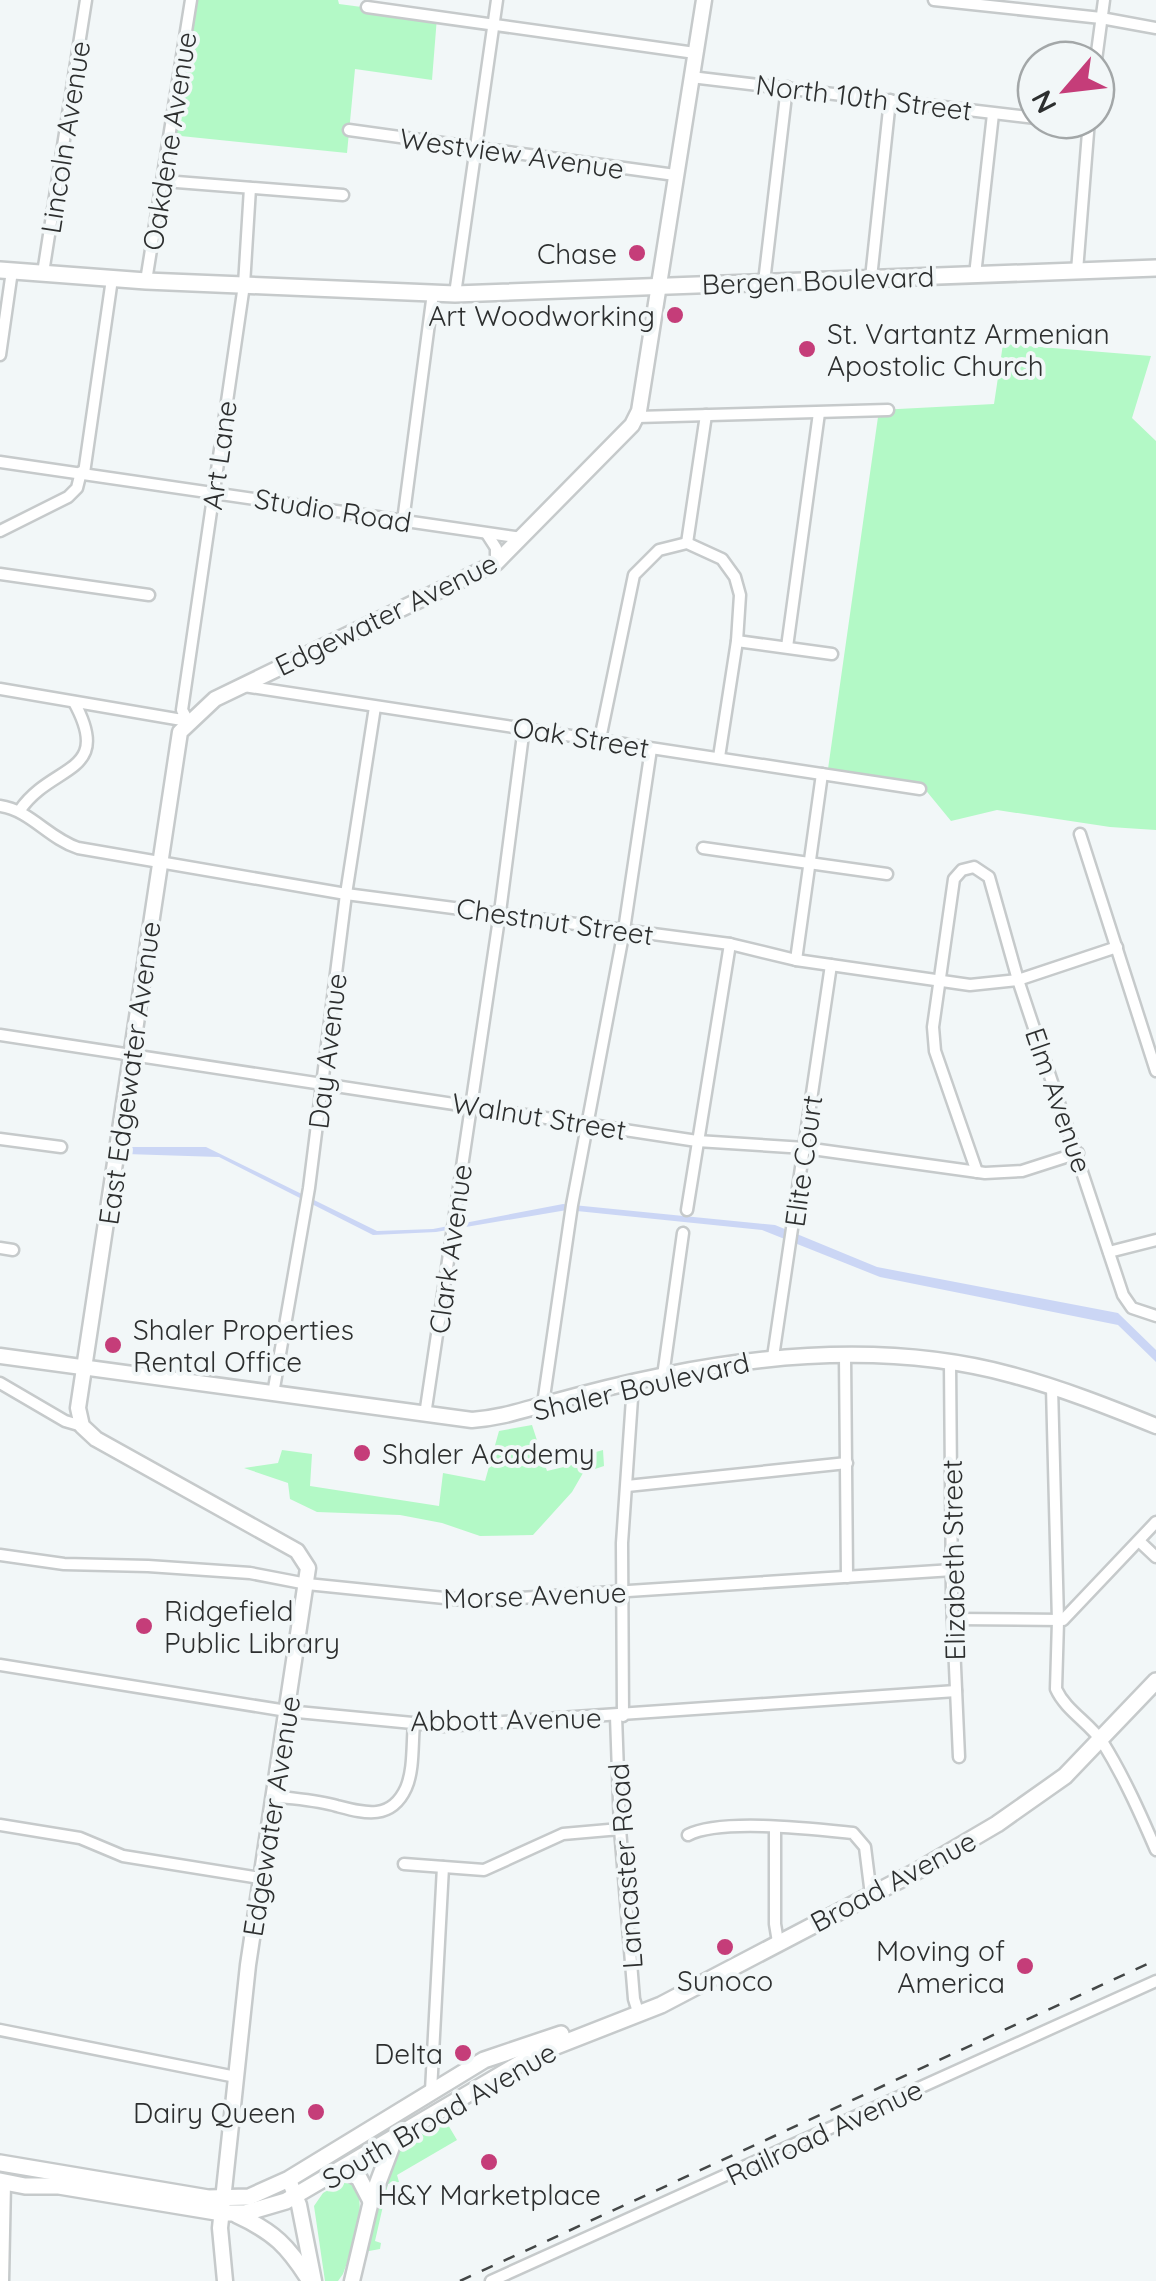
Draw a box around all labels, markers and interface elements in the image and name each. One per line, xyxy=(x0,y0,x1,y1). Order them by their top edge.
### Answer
street label: Oakdene Avenue xyxy=(134,29,204,253)
street label: Lincoln Avenue xyxy=(32,38,98,236)
north arrow xyxy=(1016,40,1116,140)
street label: North 10th Street xyxy=(754,66,974,128)
text: N xyxy=(1023,85,1064,119)
street label: Westview Avenue xyxy=(398,120,626,186)
place label: Chase xyxy=(537,236,617,271)
marker: Chase xyxy=(626,242,648,264)
street label: Bergen Boulevard xyxy=(701,258,935,302)
place label: Art Woodworking xyxy=(428,298,655,333)
marker: Art Woodworking xyxy=(664,304,686,326)
place label: St. Vartantz Armenian Apostolic Church xyxy=(827,316,1110,383)
marker: St. Vartantz Armenian Apostolic Church xyxy=(796,338,818,360)
street label: Art Lane xyxy=(194,398,244,512)
street label: Studio Road xyxy=(252,480,414,540)
street label: Edgewater Avenue xyxy=(269,545,503,683)
street label: Oak Street xyxy=(510,709,652,765)
street label: Chestnut Street xyxy=(454,890,656,952)
street label: East Edgewater Avenue xyxy=(90,919,168,1227)
street label: Day Avenue xyxy=(300,971,354,1131)
street label: Elm Avenue xyxy=(1018,1023,1100,1177)
street label: Walnut Street xyxy=(449,1085,629,1147)
street label: Elite Court xyxy=(776,1093,830,1229)
street label: Clark Avenue xyxy=(421,1162,479,1336)
place label: Shaler Properties Rental Office xyxy=(133,1312,354,1379)
marker: Shaler Properties Rental Office xyxy=(102,1334,124,1356)
street label: Shaler Boulevard xyxy=(530,1344,752,1428)
place label: Shaler Academy xyxy=(382,1436,595,1471)
marker: Shaler Academy xyxy=(351,1442,373,1464)
street label: Elizabeth Street xyxy=(934,1459,972,1661)
street label: Morse Avenue xyxy=(443,1574,627,1616)
place label: Ridgefield Public Library xyxy=(164,1593,340,1660)
marker: Ridgefield Public Library xyxy=(133,1615,155,1637)
street label: Edgewater Avenue xyxy=(235,1693,307,1939)
street label: Abbott Avenue xyxy=(410,1700,602,1738)
street label: Lancaster Road xyxy=(600,1762,650,1970)
street label: Broad Avenue xyxy=(804,1823,982,1939)
place label: Moving of America xyxy=(876,1933,1005,2000)
marker: Sunoco xyxy=(714,1936,736,1958)
marker: Moving of America xyxy=(1014,1955,1036,1977)
place label: Sunoco xyxy=(677,1963,773,1998)
street label: South Broad Avenue xyxy=(316,2034,562,2196)
place label: Delta xyxy=(374,2036,443,2071)
marker: Delta xyxy=(452,2042,474,2064)
street label: Railroad Avenue xyxy=(720,2071,928,2193)
place label: Dairy Queen xyxy=(133,2095,296,2130)
marker: Dairy Queen xyxy=(305,2101,327,2123)
marker: H&Y Marketplace xyxy=(478,2151,500,2173)
place label: H&Y Marketplace xyxy=(377,2177,601,2212)

